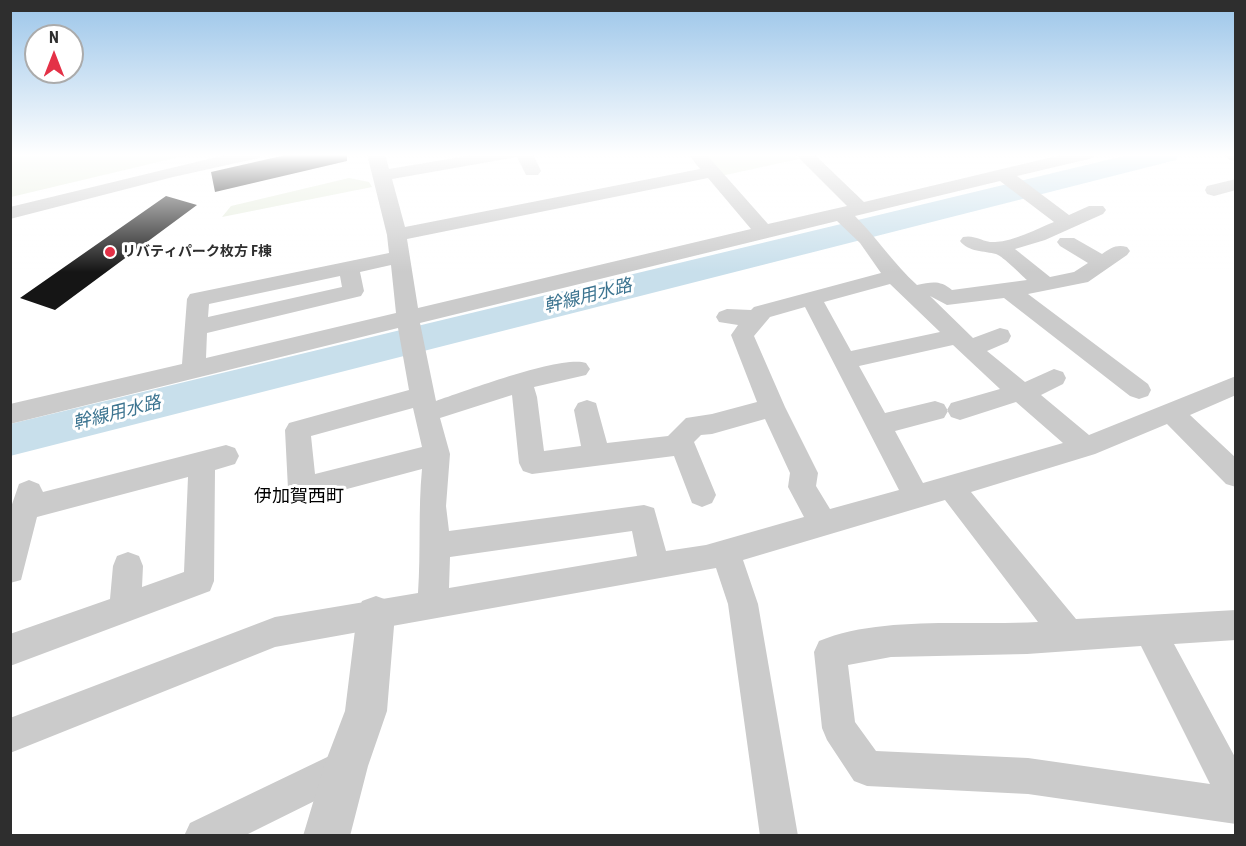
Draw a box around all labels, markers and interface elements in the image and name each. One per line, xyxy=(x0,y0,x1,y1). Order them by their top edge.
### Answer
north arrow xyxy=(24,24,84,84)
text: N xyxy=(49,28,59,47)
place label: リバティパーク枚方 F棟 xyxy=(122,244,272,260)
marker: リバティパーク枚方 F棟 xyxy=(103,245,117,259)
water label: 幹線用水路 xyxy=(542,276,634,318)
water label: 幹線用水路 xyxy=(71,393,163,435)
district label: 伊加賀西町 xyxy=(254,486,344,508)

